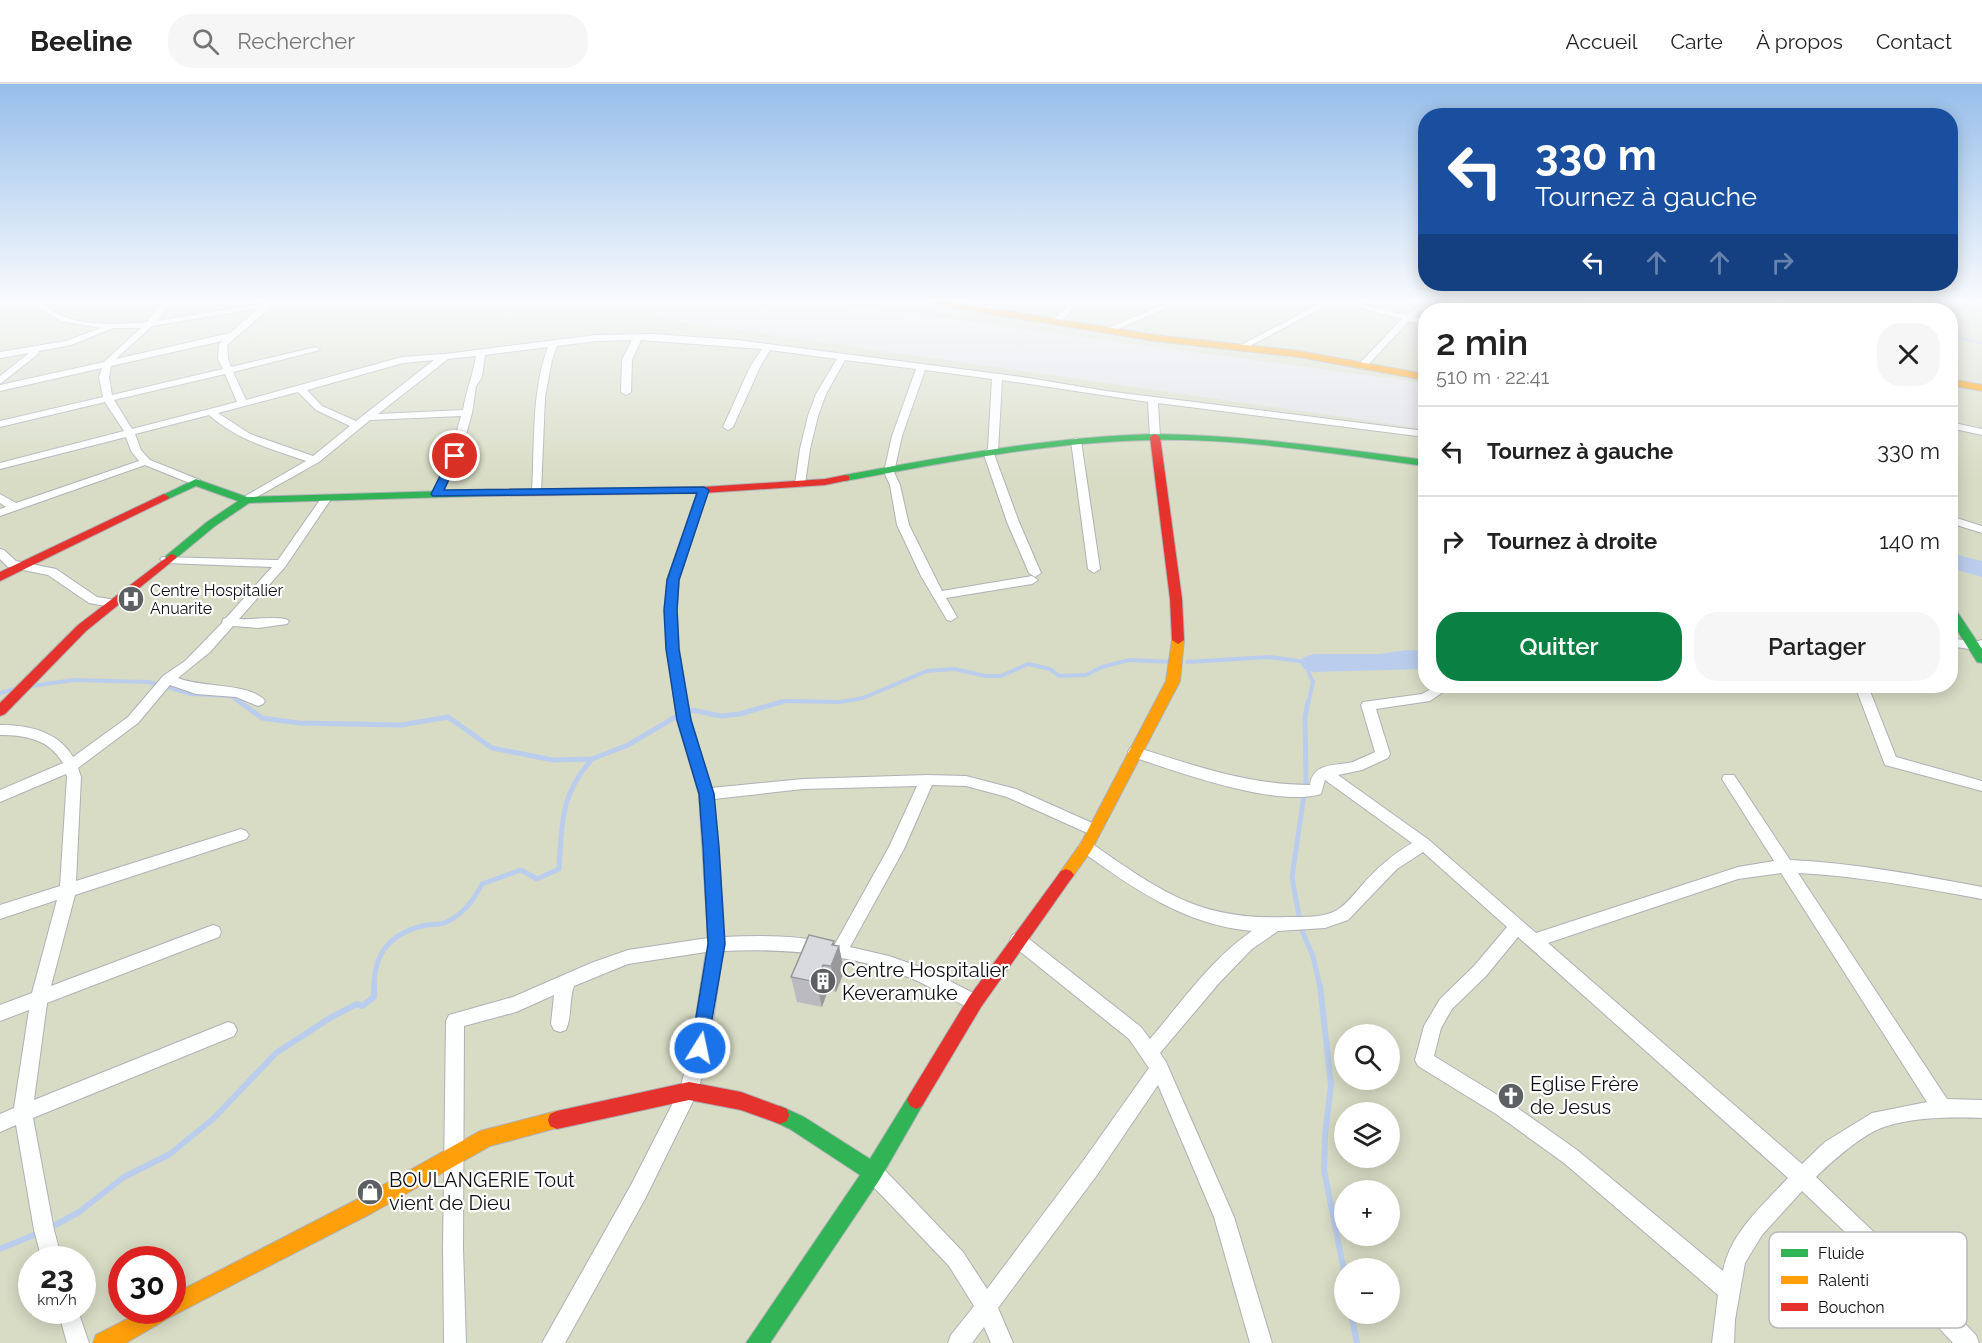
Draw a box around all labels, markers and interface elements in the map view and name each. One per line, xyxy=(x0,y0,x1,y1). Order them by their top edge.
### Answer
search box xyxy=(168,14,588,68)
text: Beeline xyxy=(30,25,132,58)
icon: search xyxy=(189,25,222,58)
text: Rechercher xyxy=(237,28,355,54)
text: Accueil xyxy=(1566,29,1638,54)
text: Carte xyxy=(1671,29,1723,54)
text: À propos xyxy=(1756,29,1843,54)
text: Contact xyxy=(1876,29,1952,54)
text: 330 m xyxy=(1535,131,1657,180)
icon: left xyxy=(1436,132,1514,210)
text: Tournez à gauche xyxy=(1535,181,1757,212)
icon: left xyxy=(1577,246,1610,279)
icon: ahead xyxy=(1640,246,1673,279)
icon: ahead xyxy=(1703,246,1736,279)
icon: right xyxy=(1766,246,1799,279)
text: 2 min xyxy=(1436,321,1528,363)
button: close xyxy=(1877,323,1940,386)
text: 510 m · 22:41 xyxy=(1436,365,1549,389)
pin xyxy=(429,430,480,481)
icon: left xyxy=(1436,435,1469,468)
text: Tournez à gauche xyxy=(1487,438,1673,464)
text: 330 m xyxy=(1877,438,1940,464)
icon: arrive xyxy=(438,439,471,472)
icon: right xyxy=(1436,525,1469,558)
text: Tournez à droite xyxy=(1487,528,1657,554)
text: 140 m xyxy=(1879,528,1940,554)
place label: Centre Hospitalier Anuarite xyxy=(150,581,283,618)
hospital icon: Centre Hospitalier Anuarite xyxy=(116,584,146,614)
button: Quitter xyxy=(1436,612,1682,681)
button: Partager xyxy=(1694,612,1940,681)
place label: Centre Hospitalier Keveramuke xyxy=(842,958,1008,1005)
building icon: Centre Hospitalier Keveramuke xyxy=(808,966,838,996)
position arrow xyxy=(668,1016,732,1080)
map controls xyxy=(1334,1024,1400,1324)
button: search xyxy=(1334,1024,1400,1090)
place label: Eglise Frère de Jesus xyxy=(1530,1072,1639,1119)
church icon: Eglise Frère de Jesus xyxy=(1496,1081,1526,1111)
button: layers xyxy=(1334,1102,1400,1168)
place label: BOULANGERIE Tout vient de Dieu xyxy=(389,1168,575,1215)
shop icon: BOULANGERIE Tout vient de Dieu xyxy=(355,1177,385,1207)
button: + xyxy=(1334,1180,1400,1246)
legend xyxy=(1769,1232,1967,1328)
text: Fluide xyxy=(1818,1244,1864,1263)
speed limit sign: 30 xyxy=(108,1246,186,1324)
button: − xyxy=(1334,1258,1400,1324)
text: 23 xyxy=(40,1260,74,1295)
text: Ralenti xyxy=(1818,1271,1869,1290)
text: km/h xyxy=(37,1291,77,1309)
text: Bouchon xyxy=(1818,1298,1885,1317)

